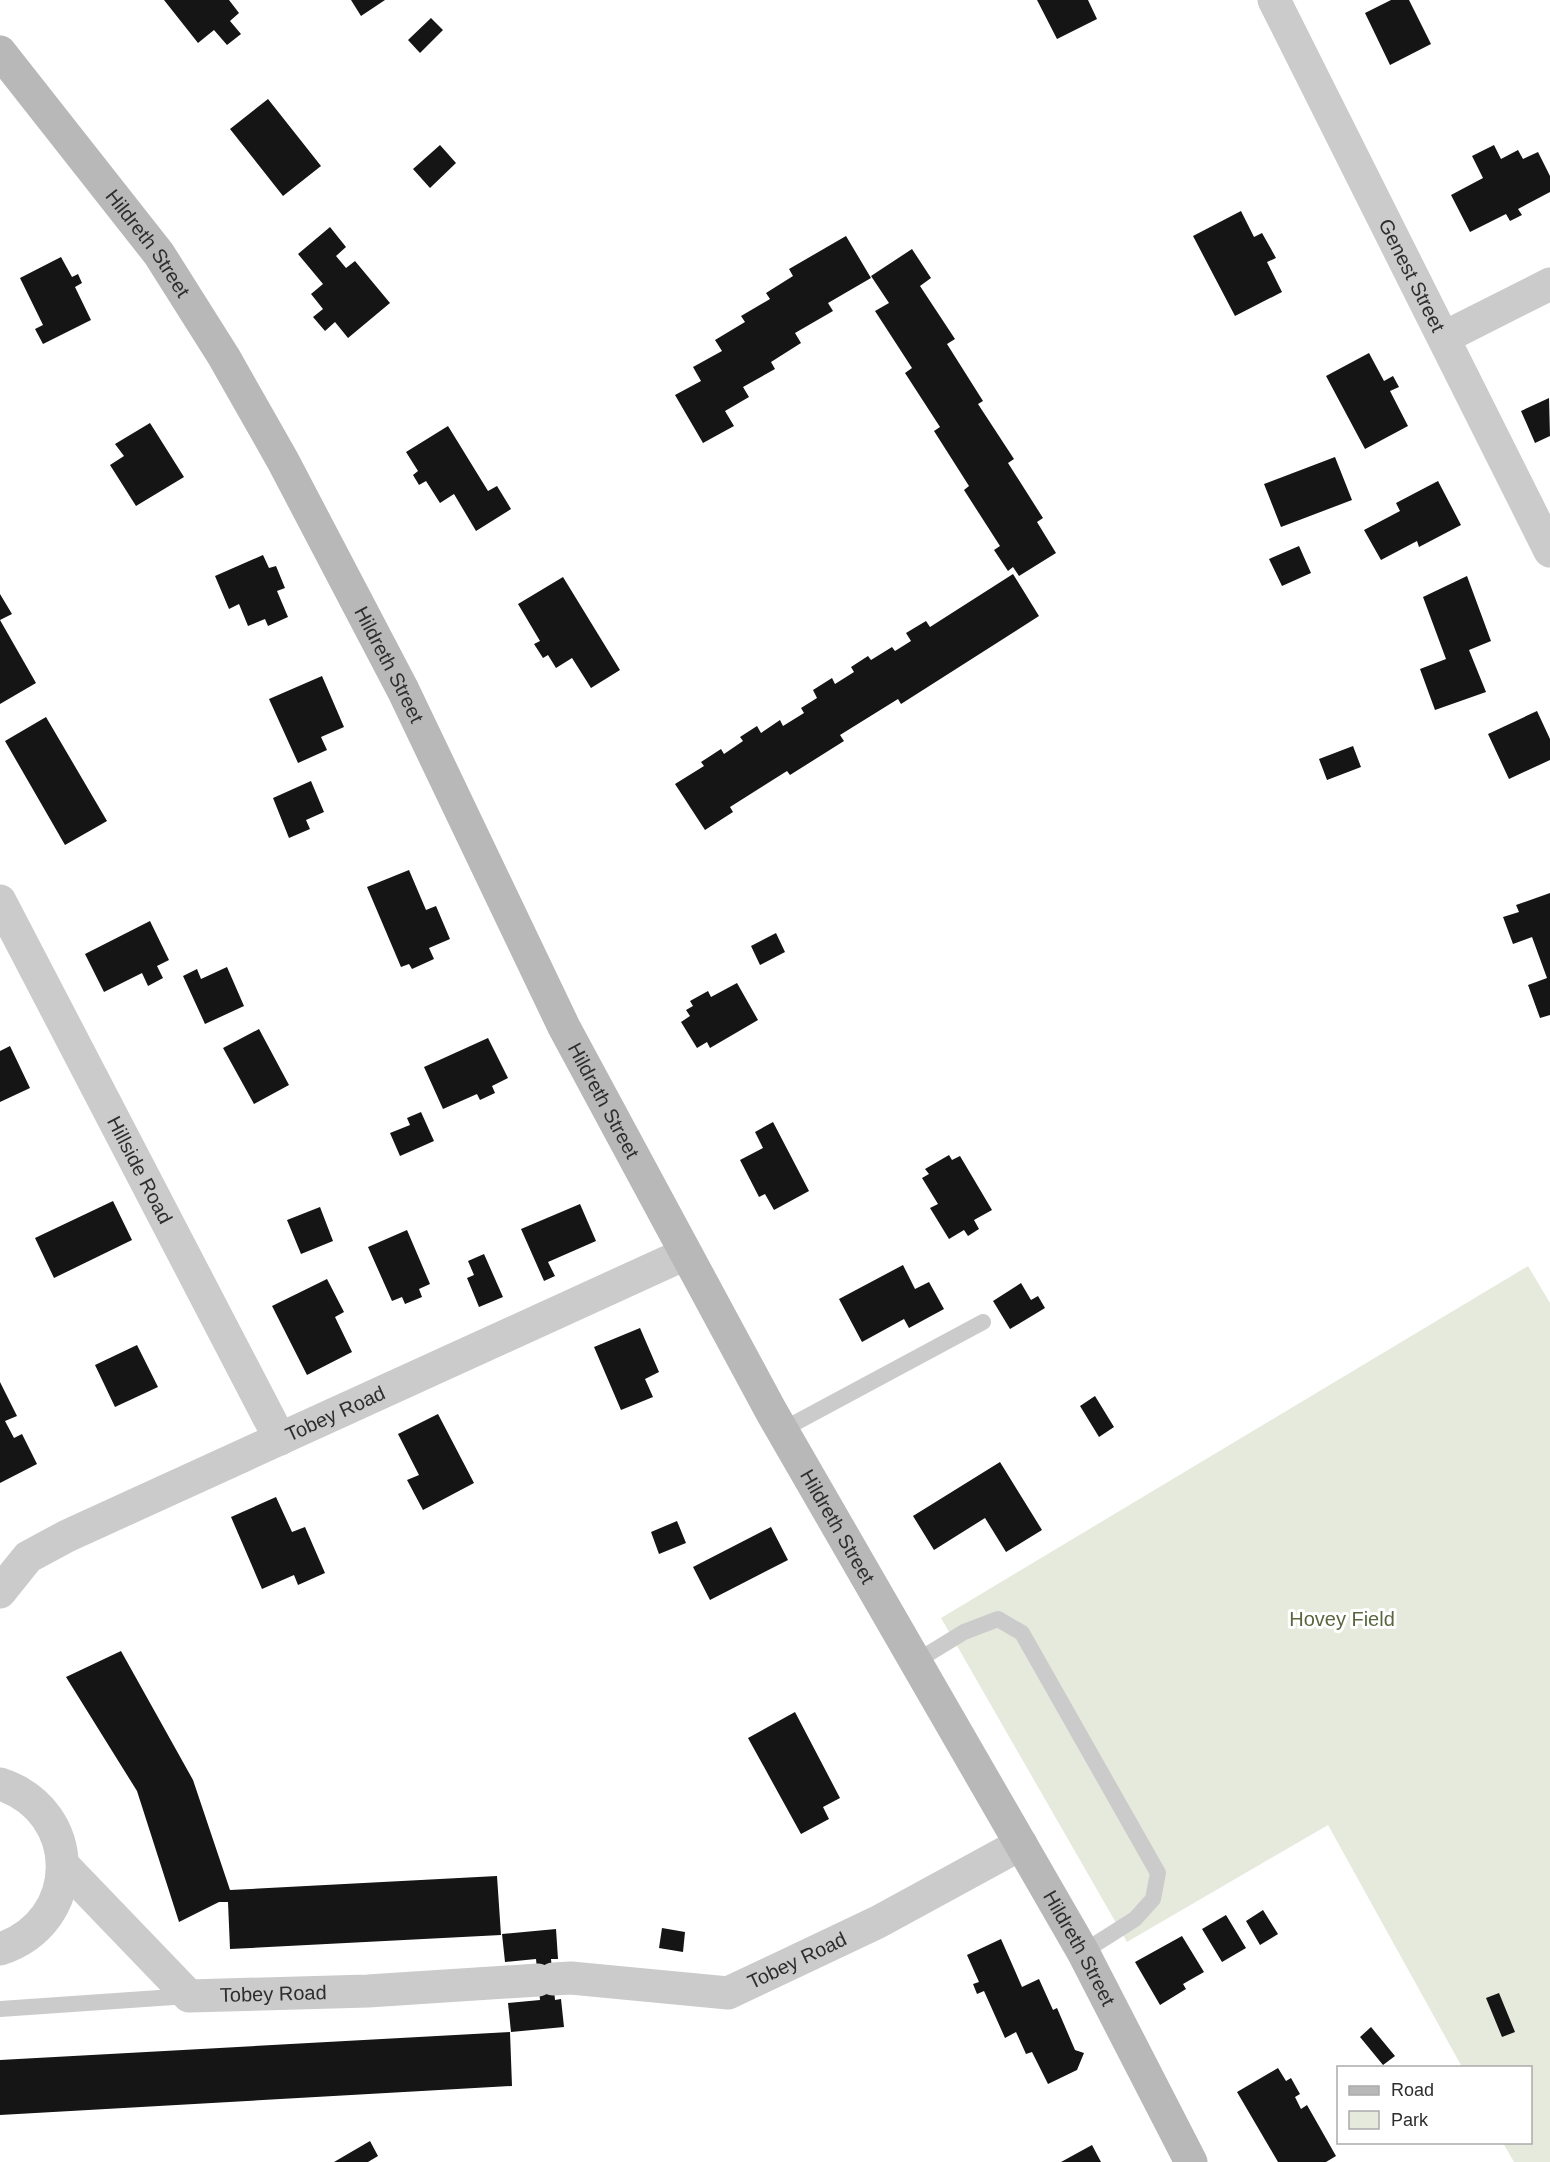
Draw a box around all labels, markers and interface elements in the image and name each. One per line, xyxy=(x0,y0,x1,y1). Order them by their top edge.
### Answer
street label: Hildreth Street xyxy=(101,185,195,302)
street label: Genest Street xyxy=(1374,215,1450,336)
street label: Hildreth Street xyxy=(350,603,428,727)
street label: Hildreth Street xyxy=(564,1039,644,1162)
street label: Hillside Road xyxy=(103,1112,177,1227)
street label: Tobey Road xyxy=(282,1381,388,1446)
street label: Hildreth Street xyxy=(796,1466,879,1588)
park label: Hovey Field xyxy=(1289,1608,1395,1630)
street label: Hildreth Street xyxy=(1039,1887,1120,2010)
street label: Tobey Road xyxy=(744,1928,850,1993)
street label: Tobey Road xyxy=(220,1981,327,2006)
legend xyxy=(1337,2066,1532,2144)
text: Road xyxy=(1391,2080,1434,2100)
text: Park xyxy=(1391,2110,1429,2130)

